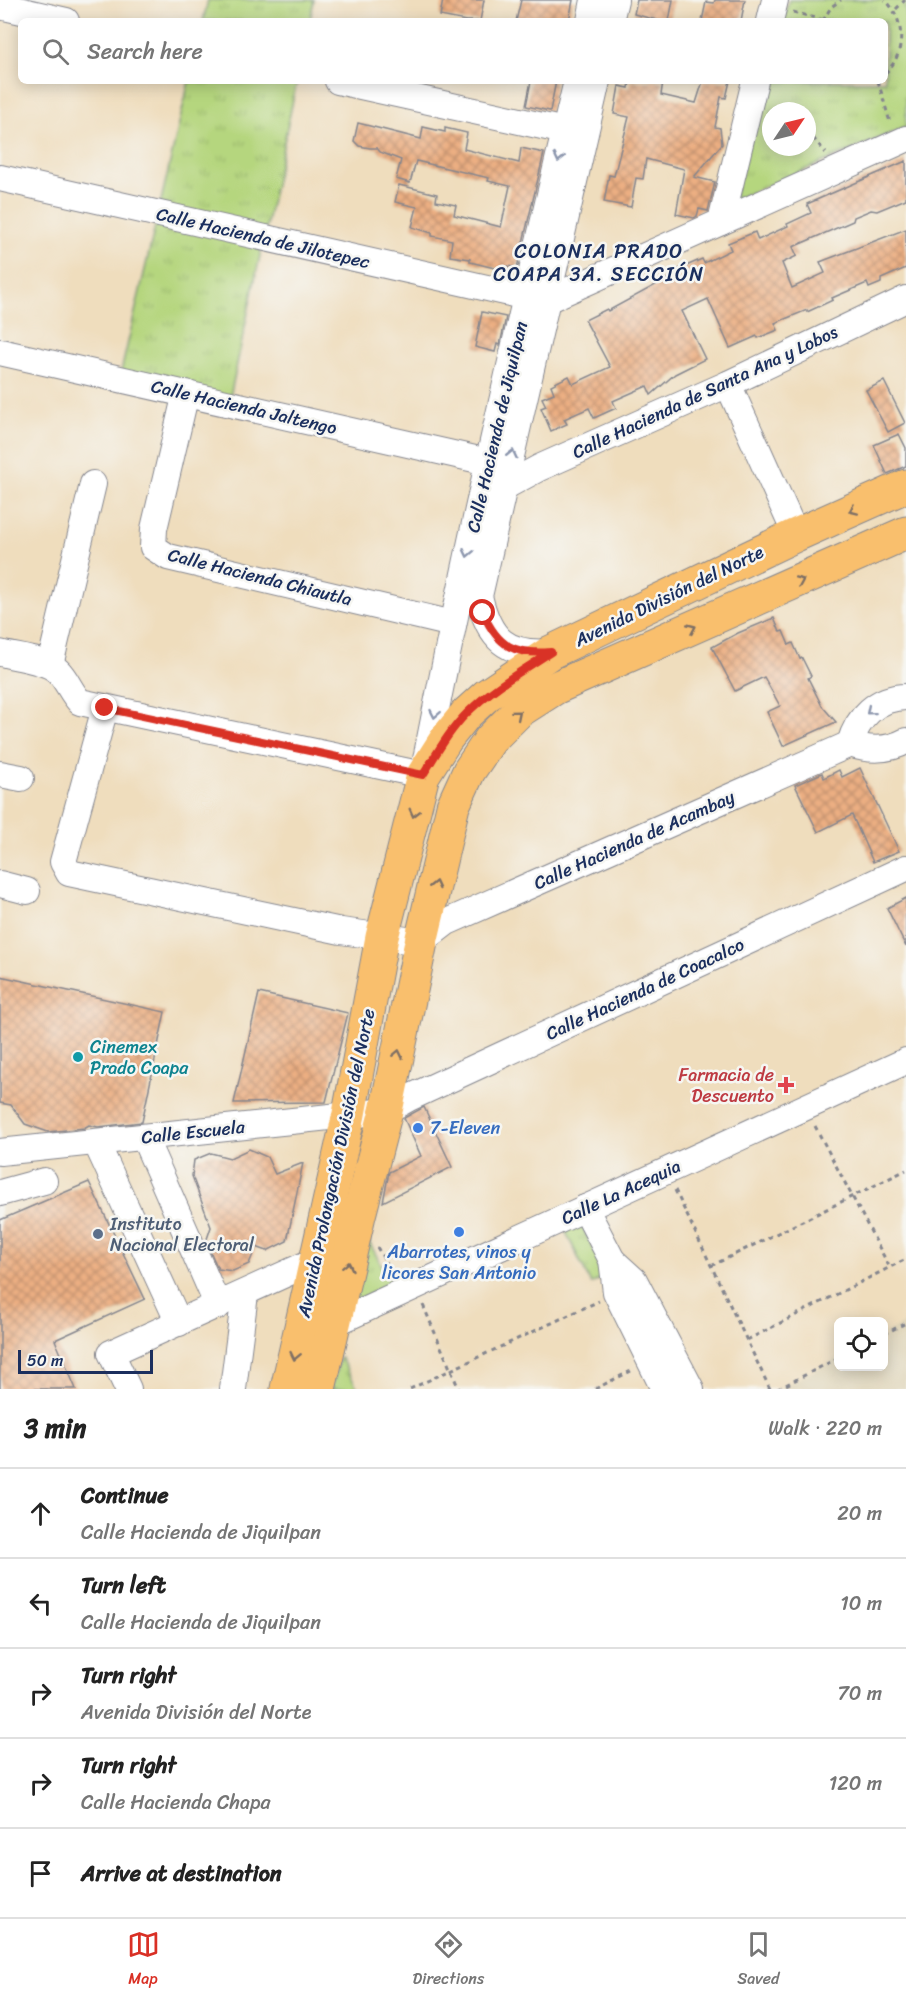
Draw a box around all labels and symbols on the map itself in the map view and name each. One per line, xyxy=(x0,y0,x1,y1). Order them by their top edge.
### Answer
north arrow xyxy=(762,102,816,156)
one-way arrow xyxy=(553,153,566,163)
street label: Calle Hacienda de Jilotepec xyxy=(153,198,373,278)
district label: COLONIA PRADO COAPA 3A. SECCIÓN xyxy=(493,234,705,292)
street label: Calle Hacienda de Santa Ana y Lobos xyxy=(567,316,844,468)
street label: Calle Hacienda de Jiquilpan xyxy=(457,318,537,536)
street label: Calle Hacienda Jaltengo xyxy=(148,370,340,444)
one-way arrow xyxy=(504,449,517,459)
one-way arrow xyxy=(848,502,859,514)
street label: Avenida División del Norte xyxy=(568,536,769,656)
street label: Calle Hacienda Chiautla xyxy=(165,539,355,615)
one-way arrow xyxy=(462,548,475,558)
one-way arrow xyxy=(794,576,805,588)
route start xyxy=(469,599,495,625)
one-way arrow xyxy=(685,623,696,635)
route end xyxy=(91,694,117,720)
one-way arrow xyxy=(866,704,877,715)
one-way arrow xyxy=(429,709,442,719)
one-way arrow xyxy=(510,710,521,721)
street label: Calle Hacienda de Acambay xyxy=(528,781,740,899)
one-way arrow xyxy=(408,808,421,818)
one-way arrow xyxy=(427,880,440,890)
street label: Calle Hacienda de Coacalco xyxy=(540,929,750,1049)
street label: Avenida Prolongación División del Norte xyxy=(287,1006,384,1321)
place label: Cinemex Prado Coapa xyxy=(90,1031,189,1084)
one-way arrow xyxy=(391,1049,404,1059)
marker: Cinemex Prado Coapa xyxy=(71,1050,85,1064)
place label: Farmacia de Descuento xyxy=(679,1059,774,1112)
marker: Farmacia de Descuento xyxy=(779,1078,793,1092)
street label: Calle Escuela xyxy=(140,1111,247,1153)
place label: 7-Eleven xyxy=(430,1112,501,1144)
marker: 7-Eleven xyxy=(411,1121,425,1135)
street label: Calle La Acequia xyxy=(556,1150,686,1234)
place label: Instituto Nacional Electoral xyxy=(109,1208,255,1261)
marker: Abarrotes, vinos y licores San Antonio xyxy=(452,1225,466,1239)
marker: Instituto Nacional Electoral xyxy=(91,1227,105,1241)
place label: Abarrotes, vinos y licores San Antonio xyxy=(382,1236,536,1289)
one-way arrow xyxy=(341,1262,354,1272)
scale bar xyxy=(18,1347,153,1374)
one-way arrow xyxy=(289,1350,302,1360)

